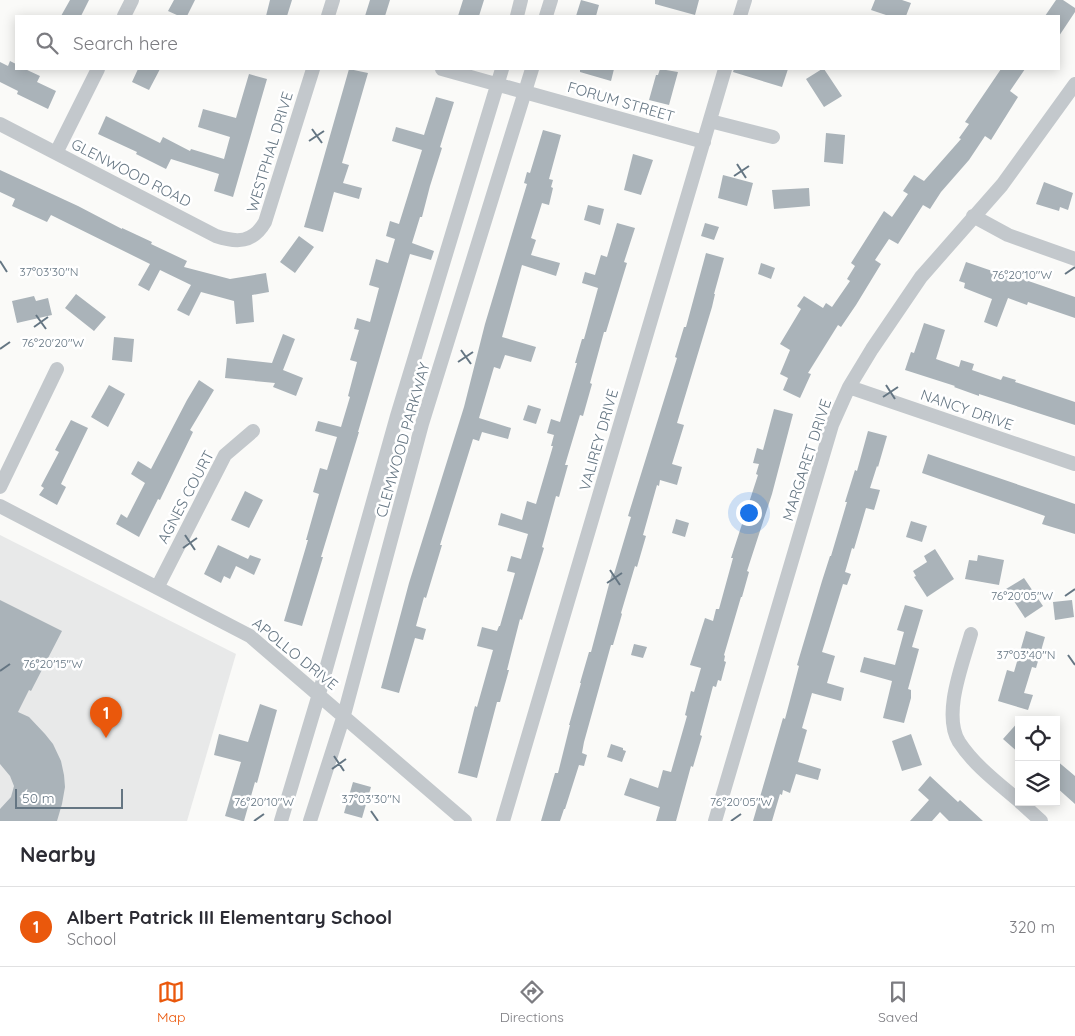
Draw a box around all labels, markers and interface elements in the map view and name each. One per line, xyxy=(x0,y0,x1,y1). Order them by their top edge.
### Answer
search box xyxy=(15,15,1060,70)
icon: search xyxy=(33,29,61,57)
text: Search here xyxy=(73,31,178,55)
street label: FORUM STREET xyxy=(565,77,677,126)
street label: WESTPHAL DRIVE xyxy=(242,89,297,214)
street label: GLENWOOD ROAD xyxy=(68,134,194,211)
text: 37°03'30"N xyxy=(20,264,78,279)
text: 76°20'10"W xyxy=(992,267,1052,282)
text: 76°20'20"W xyxy=(22,335,85,350)
street label: CLEMWOOD PARKWAY xyxy=(371,359,434,520)
street label: NANCY DRIVE xyxy=(918,385,1016,434)
street label: VALIREY DRIVE xyxy=(575,387,622,493)
street label: MARGARET DRIVE xyxy=(778,397,835,523)
street label: AGNES COURT xyxy=(153,447,218,547)
your location xyxy=(736,500,762,526)
text: 76°20'05"W xyxy=(991,588,1054,603)
street label: APOLLO DRIVE xyxy=(249,613,342,694)
text: 37°03'40"N xyxy=(997,647,1055,662)
text: 76°20'15"W xyxy=(23,656,83,671)
pin: 1 xyxy=(90,697,122,738)
map controls xyxy=(1015,716,1060,806)
button: locate xyxy=(1015,716,1060,761)
button: layers xyxy=(1015,761,1060,806)
scale bar xyxy=(15,786,122,809)
text: 50 m xyxy=(22,789,55,807)
text: 37°03'30"N xyxy=(342,791,400,806)
text: 76°20'10"W xyxy=(234,794,294,809)
text: 76°20'05"W xyxy=(710,794,773,809)
text: Nearby xyxy=(20,841,96,867)
text: Albert Patrick III Elementary School xyxy=(67,905,392,929)
text: 1 xyxy=(33,917,39,937)
text: 320 m xyxy=(1009,917,1055,937)
text: School xyxy=(67,929,116,949)
tab: Map xyxy=(157,978,186,1026)
tab: Directions xyxy=(500,978,564,1026)
tab: Saved xyxy=(878,978,918,1026)

